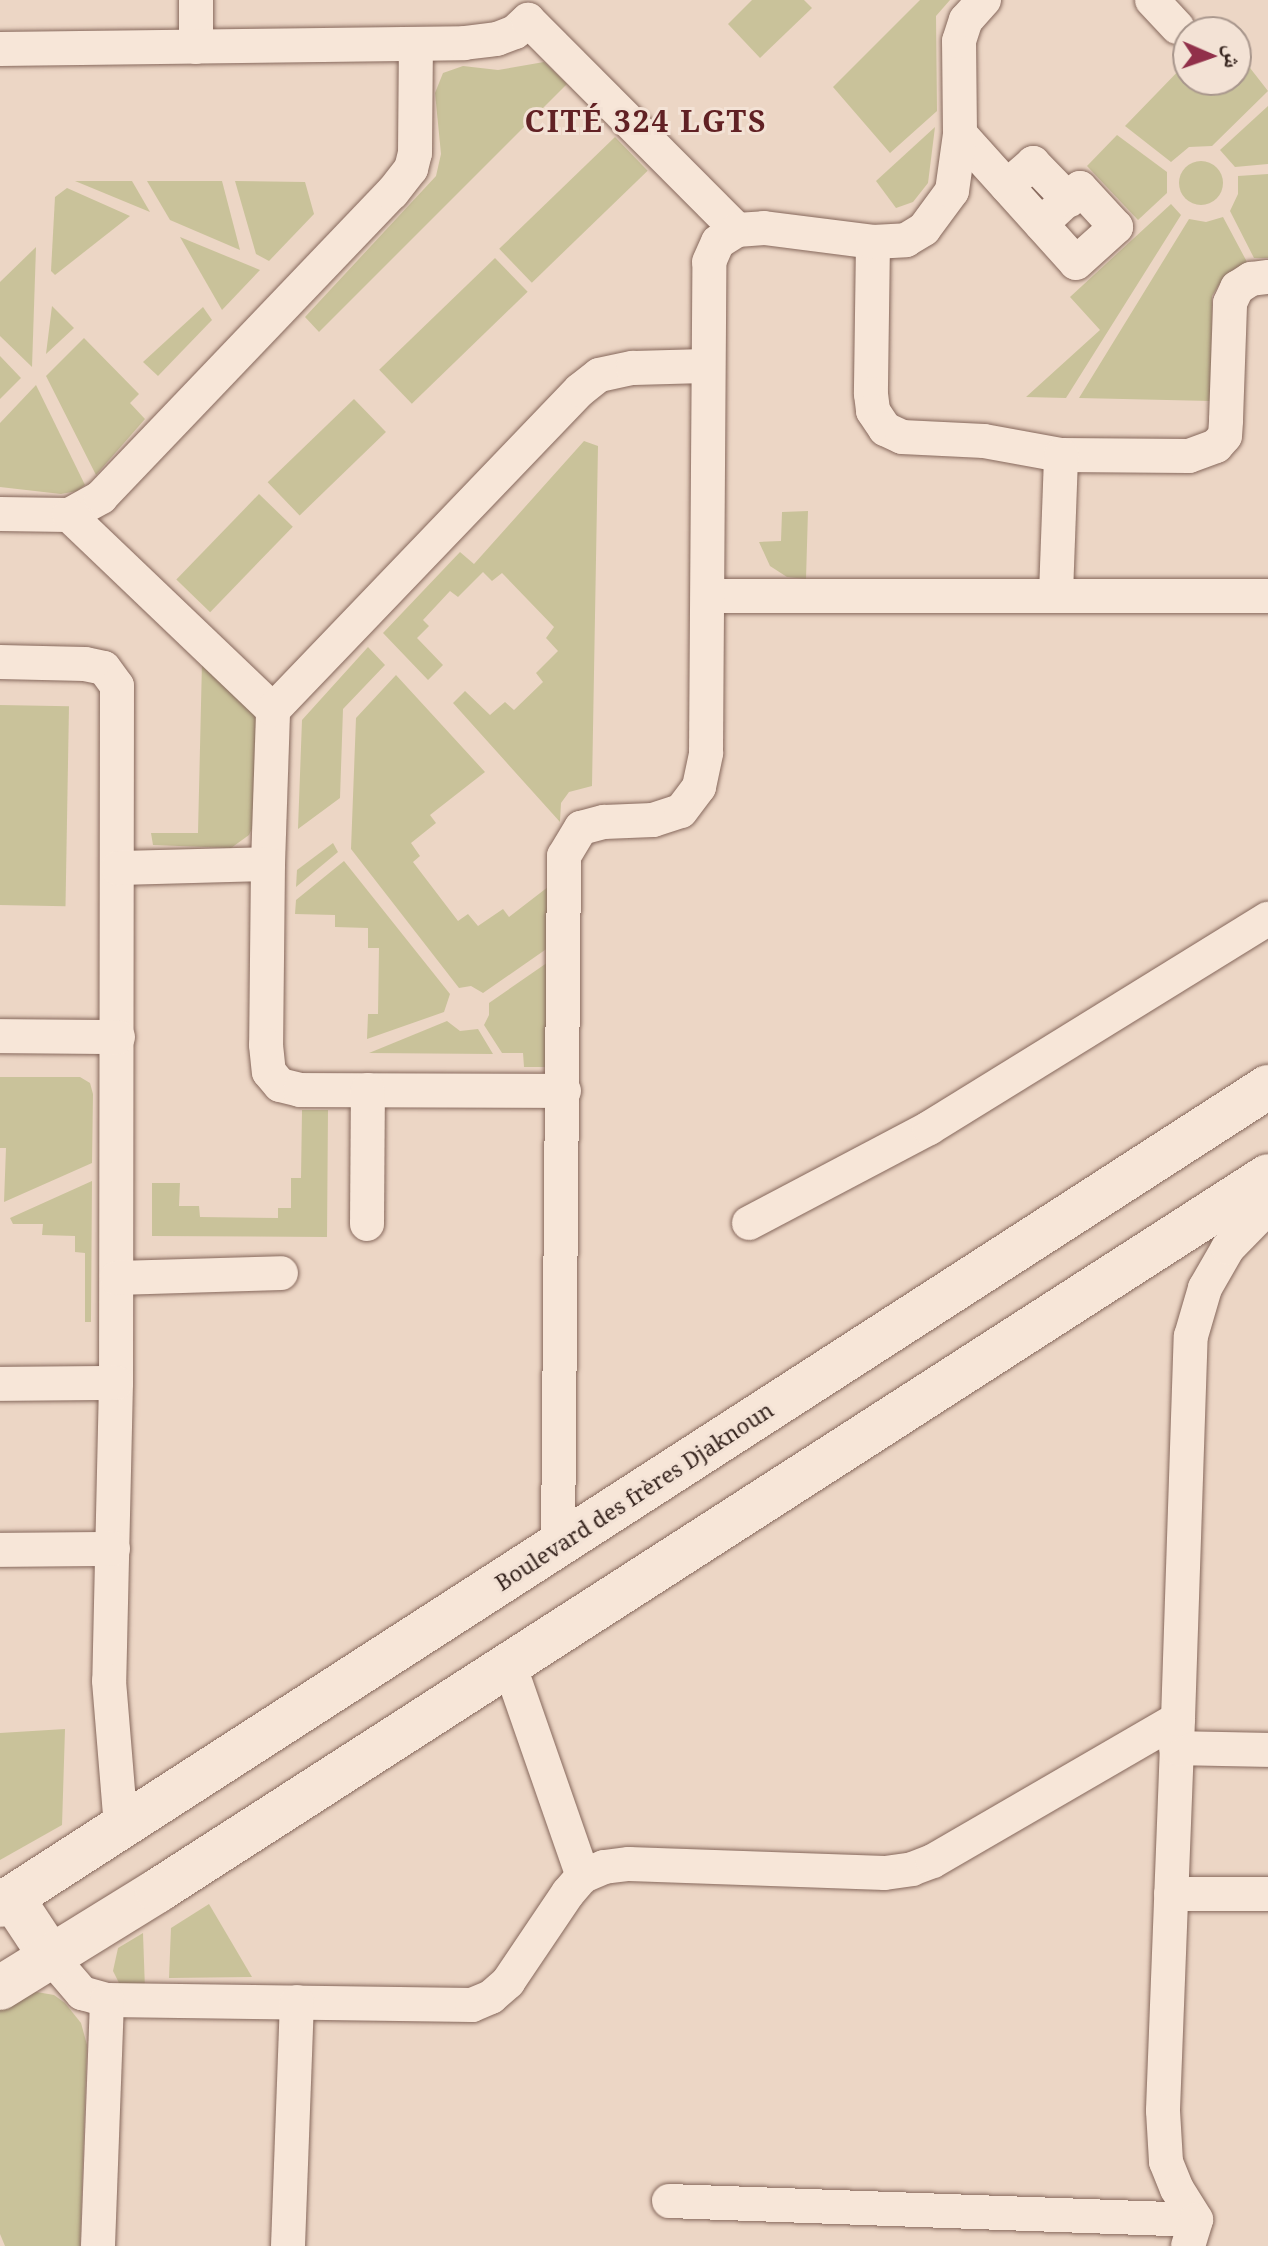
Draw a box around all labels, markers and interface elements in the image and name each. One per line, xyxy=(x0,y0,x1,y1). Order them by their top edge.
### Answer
north arrow xyxy=(1172,16,1252,96)
text: ش xyxy=(1219,45,1249,69)
district label: CITÉ 324 LGTS xyxy=(525,103,767,139)
street label: Boulevard des frères Djaknoun xyxy=(490,1396,778,1596)

